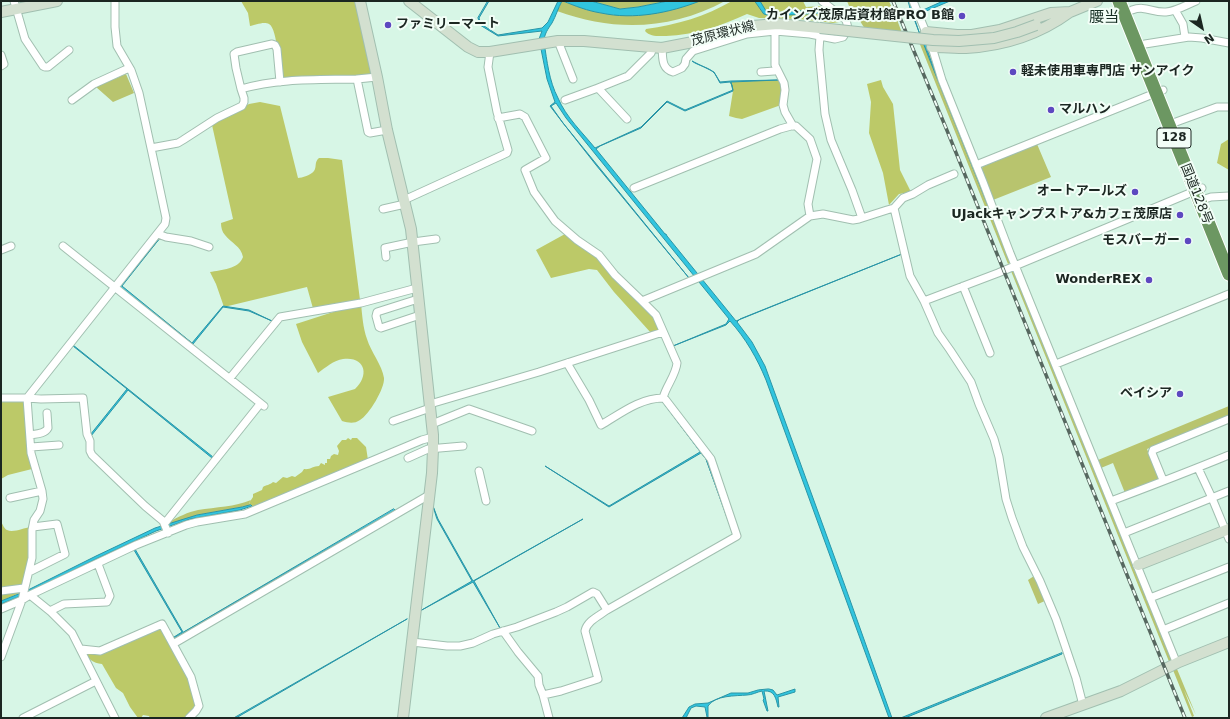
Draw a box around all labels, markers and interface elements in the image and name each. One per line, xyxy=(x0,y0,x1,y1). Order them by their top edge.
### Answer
place label: カインズ茂原店資材館PRO B館 xyxy=(766,8,954,24)
north arrow xyxy=(1182,8,1222,48)
district label: 腰当 xyxy=(1089,9,1119,27)
marker: カインズ茂原店資材館PRO B館 xyxy=(957,11,967,21)
place label: ファミリーマート xyxy=(396,17,500,33)
street label: 茂原環状線 xyxy=(690,19,756,49)
marker: ファミリーマート xyxy=(383,20,393,30)
text: N xyxy=(1202,30,1216,46)
place label: 軽未使用車専門店 サンアイク xyxy=(1021,64,1195,80)
marker: 軽未使用車専門店 サンアイク xyxy=(1008,67,1018,77)
place label: マルハン xyxy=(1059,102,1111,118)
marker: マルハン xyxy=(1046,105,1056,115)
road number: 128 xyxy=(1157,128,1191,148)
street label: 国道128号 xyxy=(1177,161,1215,227)
place label: オートアールズ xyxy=(1037,184,1127,200)
marker: オートアールズ xyxy=(1130,187,1140,197)
place label: UJackキャンプストア&カフェ茂原店 xyxy=(951,207,1172,223)
marker: UJackキャンプストア&カフェ茂原店 xyxy=(1175,210,1185,220)
place label: モスバーガー xyxy=(1102,233,1180,249)
marker: モスバーガー xyxy=(1183,236,1193,246)
place label: WonderREX xyxy=(1055,272,1141,288)
marker: WonderREX xyxy=(1144,275,1154,285)
place label: ベイシア xyxy=(1120,386,1172,402)
marker: ベイシア xyxy=(1175,389,1185,399)

